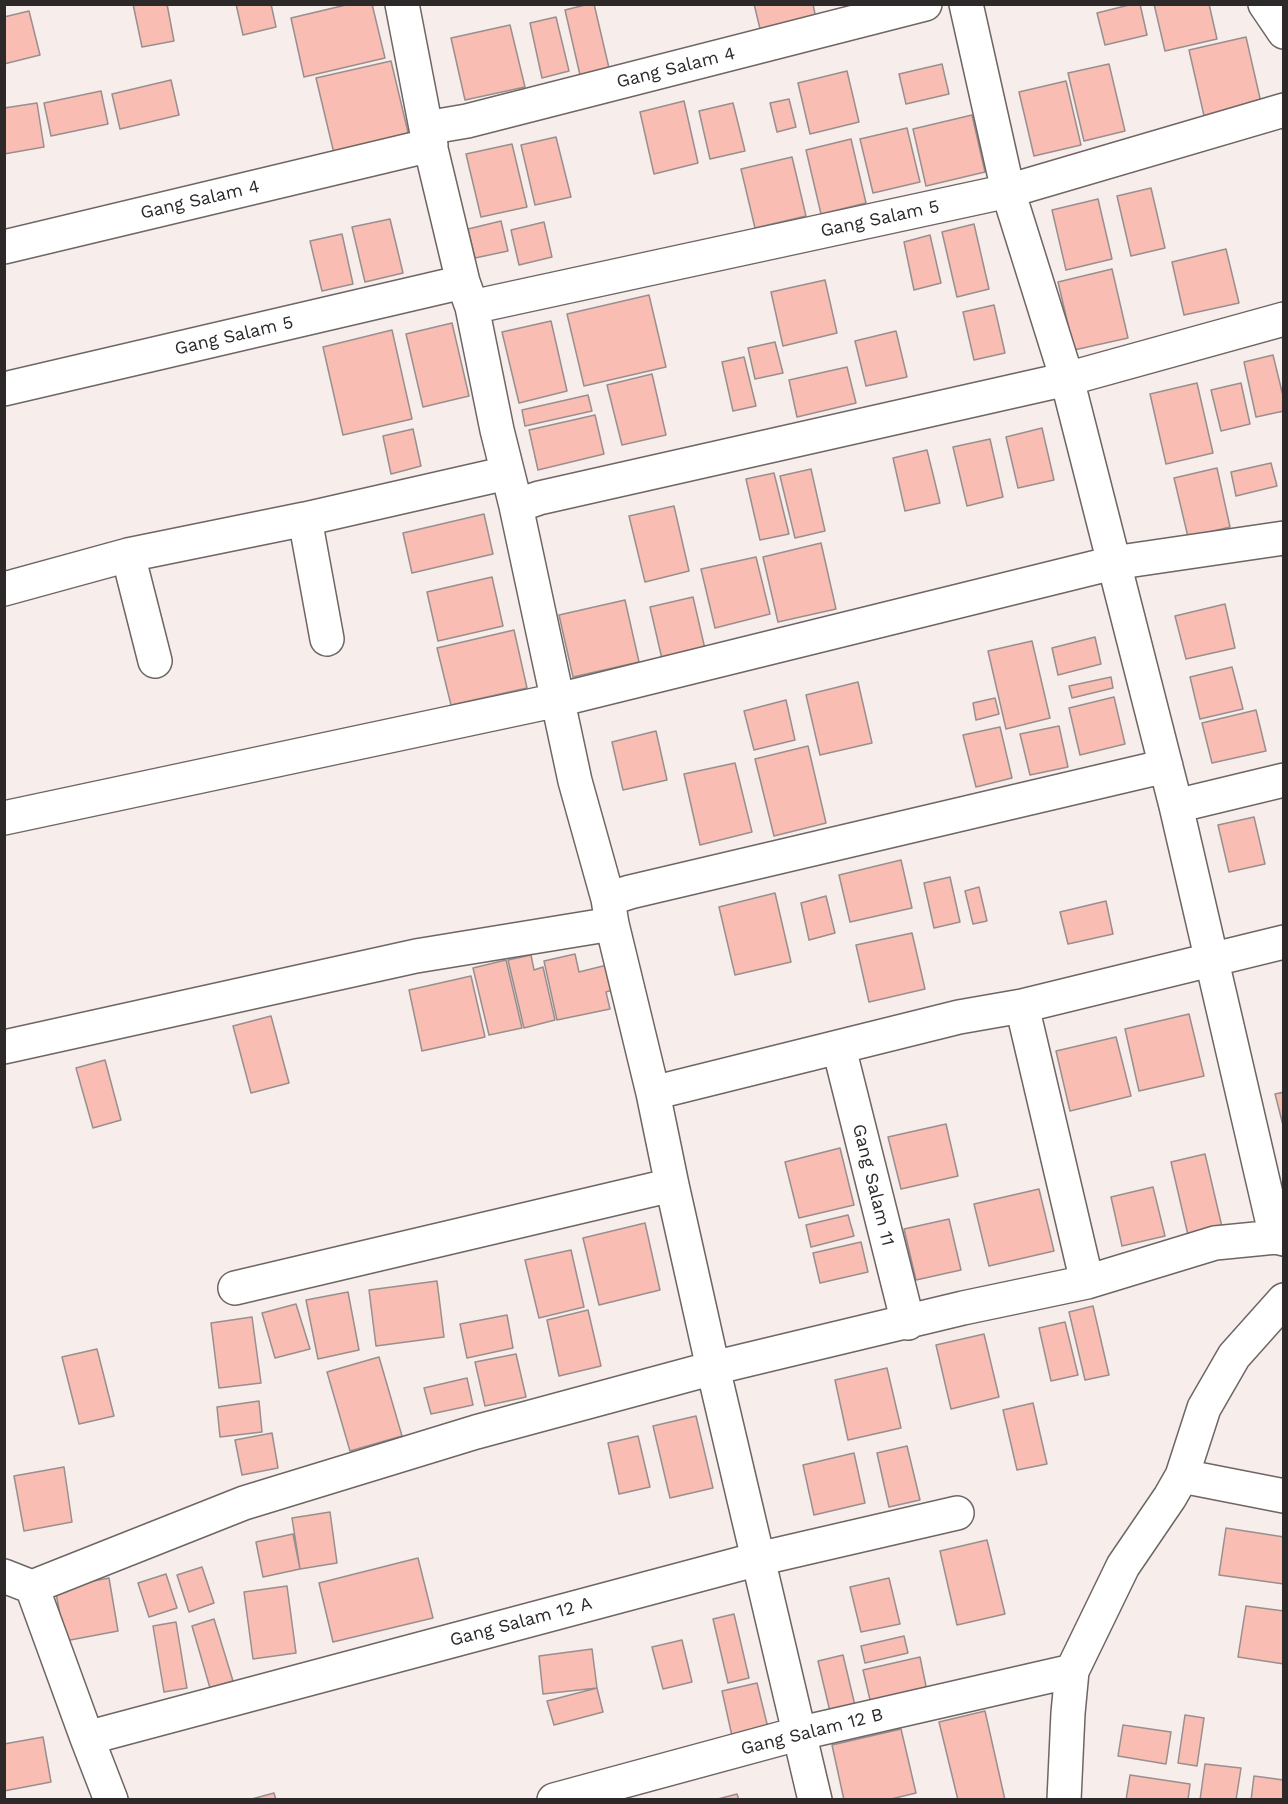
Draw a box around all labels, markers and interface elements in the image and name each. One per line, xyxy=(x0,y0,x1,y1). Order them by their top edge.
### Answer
street label: Gang Salam 4 xyxy=(614,43,738,93)
street label: Gang Salam 4 xyxy=(138,176,262,224)
street label: Gang Salam 5 xyxy=(819,196,941,242)
street label: Gang Salam 5 xyxy=(173,312,295,360)
street label: Gang Salam 11 xyxy=(847,1122,899,1248)
street label: Gang Salam 12 A xyxy=(448,1593,594,1651)
street label: Gang Salam 12 B xyxy=(739,1704,885,1760)

